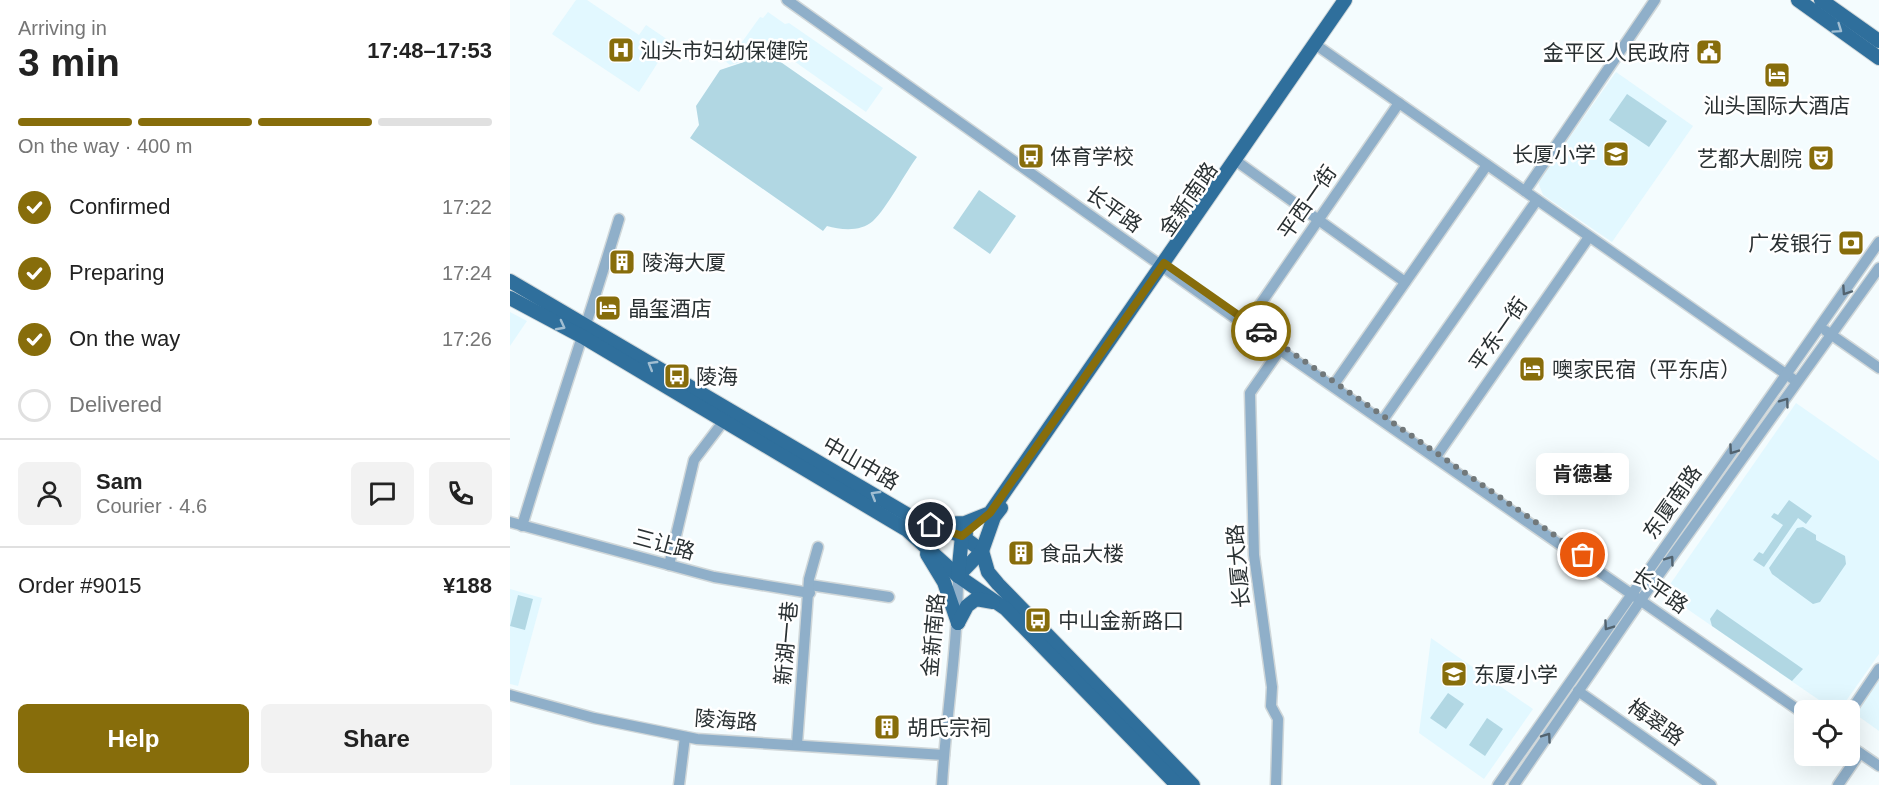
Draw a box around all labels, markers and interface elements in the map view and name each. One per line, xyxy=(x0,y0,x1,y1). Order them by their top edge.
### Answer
text: Arriving in xyxy=(18,17,107,39)
one-way arrow xyxy=(1832,22,1843,33)
hospital icon: 汕头市妇幼保健院 xyxy=(606,35,636,65)
public building icon: 金平区人民政府 xyxy=(1694,37,1724,67)
text: 17:48–17:53 xyxy=(367,38,492,63)
place label: 汕头市妇幼保健院 xyxy=(640,39,808,62)
text: 3 min xyxy=(18,41,120,84)
place label: 金平区人民政府 xyxy=(1543,41,1690,64)
hotel icon: 汕头国际大酒店 xyxy=(1762,60,1792,90)
place label: 汕头国际大酒店 xyxy=(1704,94,1851,117)
text: On the way · 400 m xyxy=(18,135,193,157)
school or university icon: 长厦小学 xyxy=(1601,139,1631,169)
bus stop icon: 体育学校 xyxy=(1016,141,1046,171)
place label: 长厦小学 xyxy=(1512,143,1596,166)
theatre icon: 艺都大剧院 xyxy=(1806,143,1836,173)
place label: 体育学校 xyxy=(1050,145,1134,168)
place label: 艺都大剧院 xyxy=(1697,147,1802,170)
street label: 金新南路 xyxy=(1154,158,1222,240)
street label: 平西一街 xyxy=(1273,161,1341,243)
street label: 长平路 xyxy=(1082,182,1146,236)
icon: check xyxy=(18,191,51,224)
text: Confirmed xyxy=(69,194,170,219)
text: 17:22 xyxy=(442,196,492,218)
bank icon: 广发银行 xyxy=(1836,228,1866,258)
place label: 广发银行 xyxy=(1748,232,1832,255)
building icon: 陵海大厦 xyxy=(607,247,637,277)
place label: 陵海大厦 xyxy=(642,251,726,274)
icon: check xyxy=(18,257,51,290)
text: Preparing xyxy=(69,260,164,285)
text: 17:24 xyxy=(442,262,492,284)
one-way arrow xyxy=(1842,284,1853,295)
hotel icon: 晶玺酒店 xyxy=(593,293,623,323)
street label: 平东一街 xyxy=(1464,293,1532,375)
place label: 晶玺酒店 xyxy=(628,297,712,320)
courier xyxy=(1231,301,1291,361)
icon: car xyxy=(1245,315,1278,348)
one-way arrow xyxy=(555,319,566,330)
icon: check xyxy=(18,323,51,356)
text: On the way xyxy=(69,326,180,351)
text: 17:26 xyxy=(442,328,492,350)
hotel icon: 噢家民宿（平东店） xyxy=(1517,354,1547,384)
place label: 噢家民宿（平东店） xyxy=(1552,358,1741,381)
one-way arrow xyxy=(648,360,658,372)
bus stop icon: 陵海 xyxy=(662,361,692,391)
place label: 陵海 xyxy=(696,365,738,388)
text: Delivered xyxy=(69,392,162,417)
one-way arrow xyxy=(1778,397,1789,408)
street label: 中山中路 xyxy=(819,432,903,494)
one-way arrow xyxy=(1730,443,1741,454)
callout: 肯德基 xyxy=(1536,453,1630,495)
street label: 东厦南路 xyxy=(1638,461,1706,543)
button: person xyxy=(18,462,81,525)
button: chat xyxy=(351,462,414,525)
button: phone xyxy=(429,462,492,525)
text: 肯德基 xyxy=(1553,463,1613,485)
text: Sam xyxy=(96,469,142,494)
one-way arrow xyxy=(871,491,881,503)
text: Courier · 4.6 xyxy=(96,495,207,517)
pin xyxy=(905,499,956,550)
icon: home xyxy=(914,508,947,541)
street label: 长厦大路 xyxy=(1223,523,1253,609)
street label: 三让路 xyxy=(631,525,697,563)
pin xyxy=(1557,529,1608,580)
building icon: 食品大楼 xyxy=(1006,538,1036,568)
icon: bag xyxy=(1566,538,1599,571)
place label: 食品大楼 xyxy=(1040,542,1124,565)
one-way arrow xyxy=(1663,555,1674,566)
street label: 长平路 xyxy=(1628,563,1692,617)
text: Order #9015 xyxy=(18,573,142,598)
text: ¥188 xyxy=(443,573,492,598)
street label: 金新南路 xyxy=(918,592,948,678)
street label: 新湖一巷 xyxy=(771,600,801,686)
bus stop icon: 中山金新路口 xyxy=(1023,605,1053,635)
place label: 中山金新路口 xyxy=(1058,609,1184,632)
one-way arrow xyxy=(1604,619,1615,630)
school or university icon: 东厦小学 xyxy=(1439,659,1469,689)
place label: 东厦小学 xyxy=(1474,663,1558,686)
street label: 梅翠路 xyxy=(1624,695,1688,749)
map controls xyxy=(1794,700,1860,766)
button: locate xyxy=(1794,700,1860,766)
button: Help xyxy=(18,704,249,773)
button: Share xyxy=(261,704,492,773)
street label: 陵海路 xyxy=(694,706,758,734)
building icon: 胡氏宗祠 xyxy=(872,712,902,742)
place label: 胡氏宗祠 xyxy=(907,716,991,739)
one-way arrow xyxy=(1540,732,1551,743)

